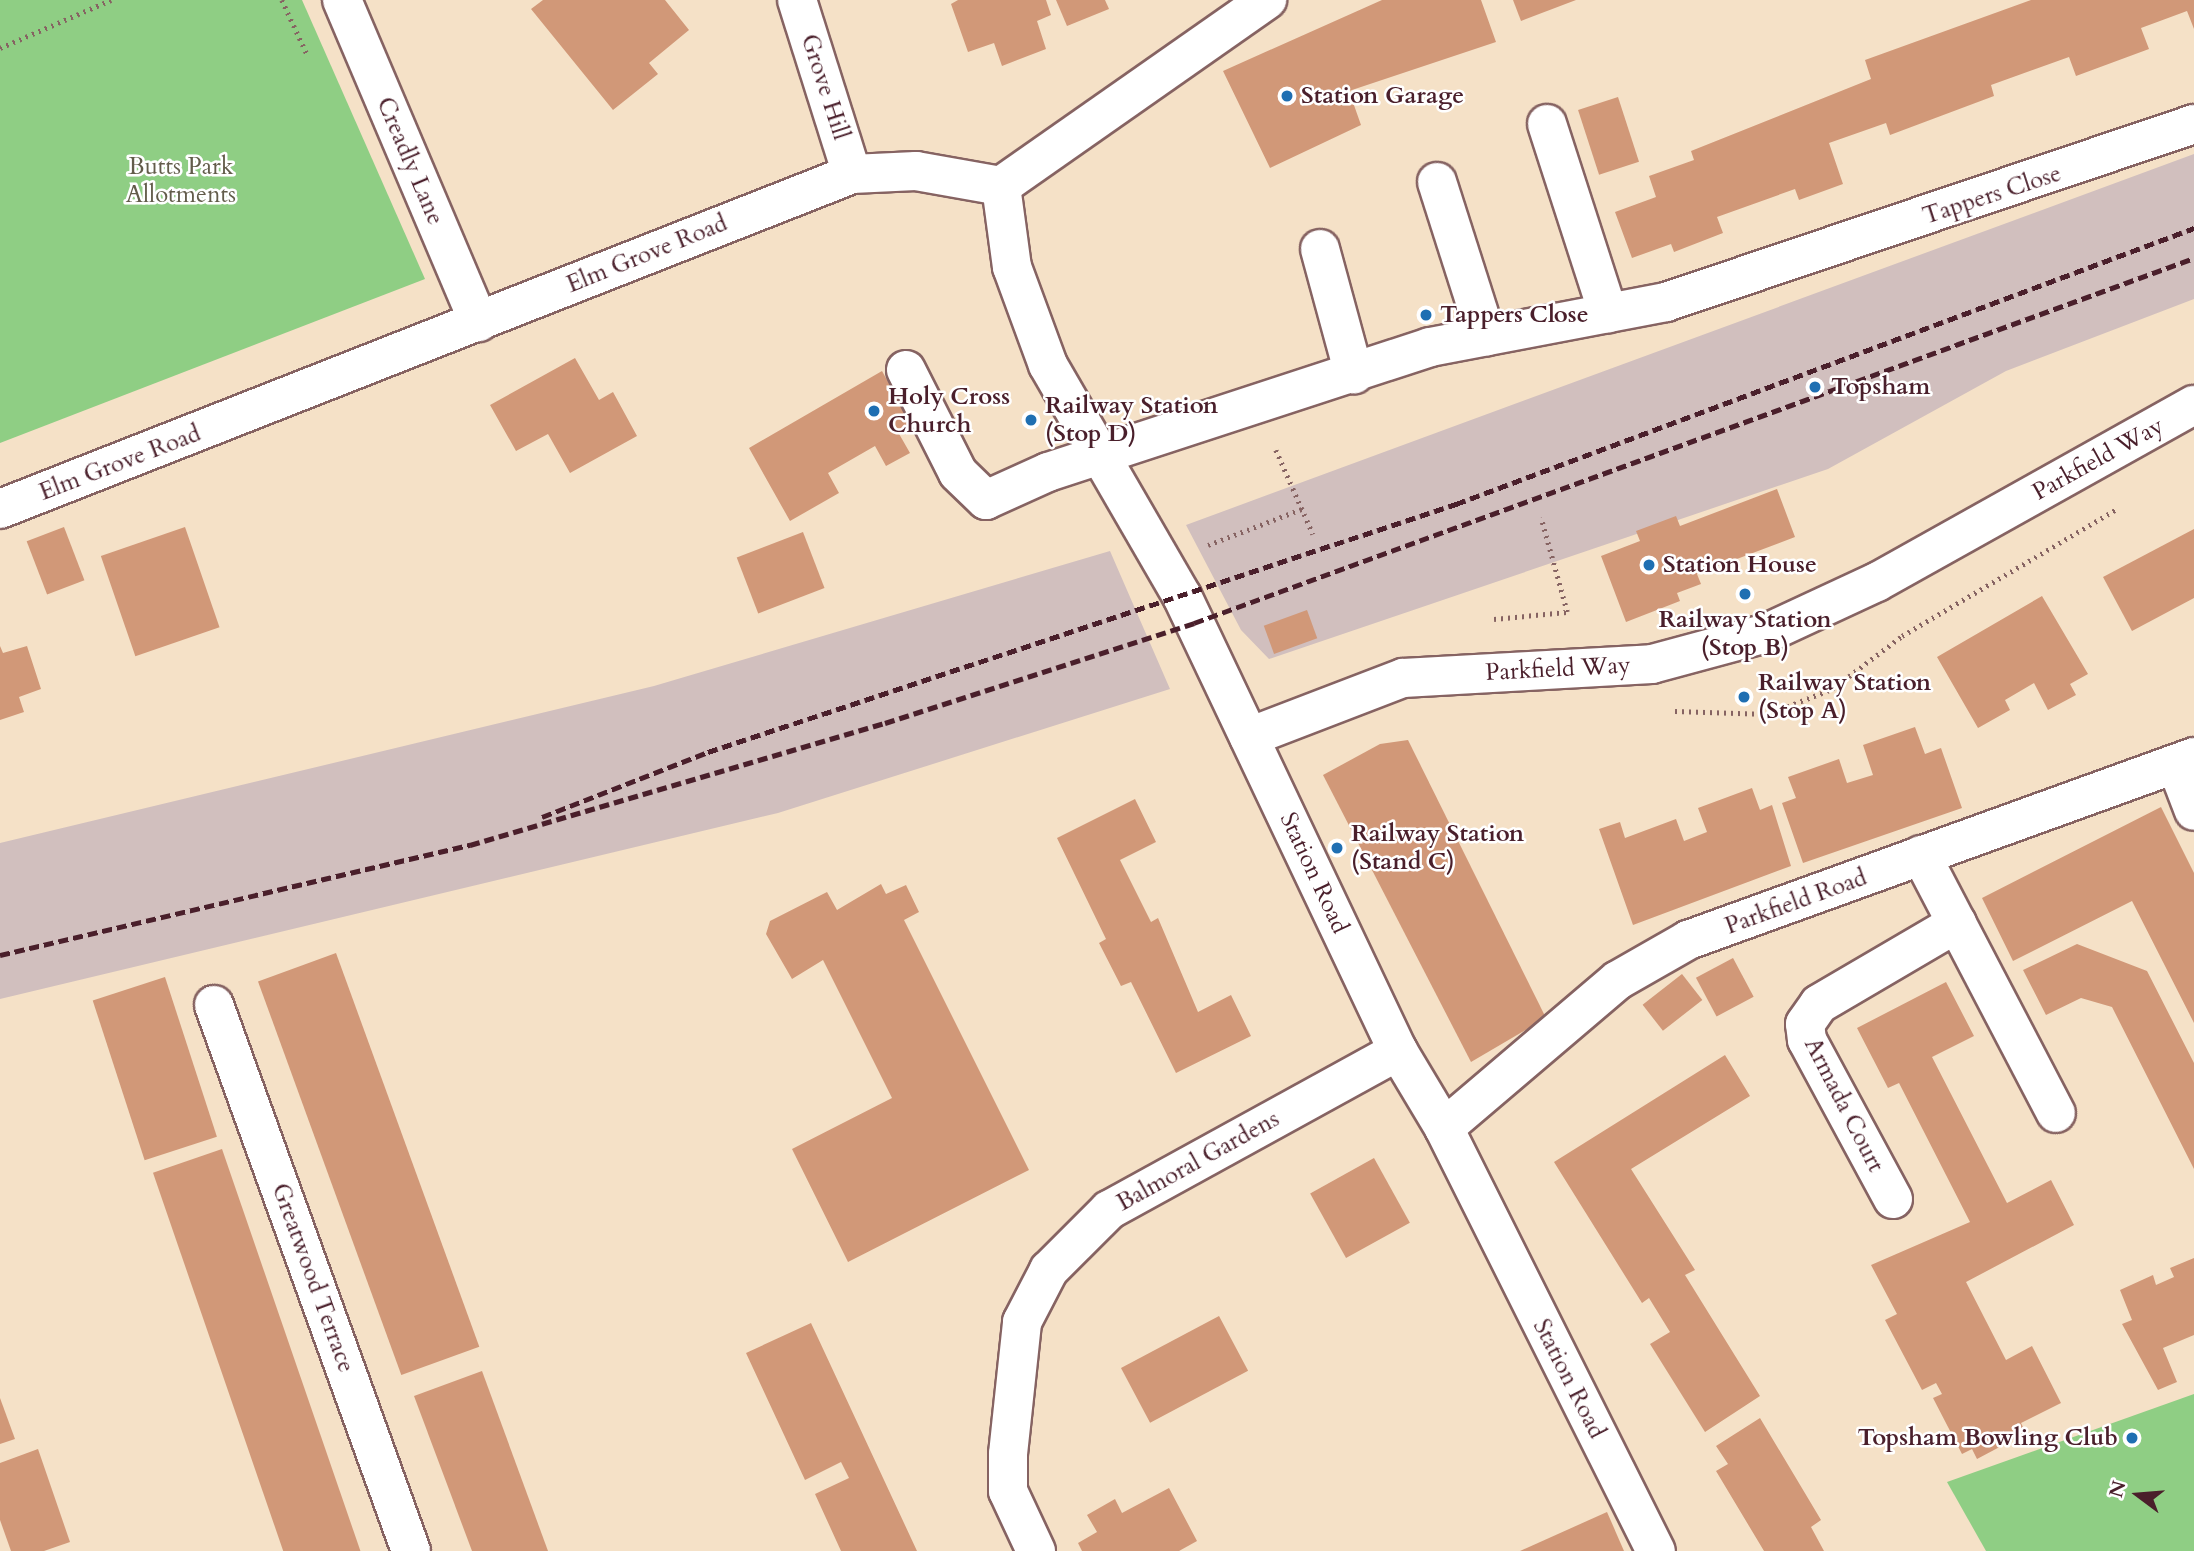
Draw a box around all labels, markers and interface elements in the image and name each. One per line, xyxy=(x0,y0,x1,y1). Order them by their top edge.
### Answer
street label: Grove Hill xyxy=(794,31,856,143)
place label: Station Garage xyxy=(1301,82,1464,110)
marker: Station Garage xyxy=(1279,88,1295,104)
street label: Creadly Lane xyxy=(370,93,450,229)
park label: Butts Park Allotments xyxy=(126,153,236,209)
street label: Tappers Close xyxy=(1919,159,2065,231)
street label: Elm Grove Road xyxy=(563,209,731,299)
place label: Tappers Close xyxy=(1440,301,1589,329)
marker: Tappers Close xyxy=(1418,307,1434,323)
place label: Topsham xyxy=(1831,373,1930,401)
marker: Topsham xyxy=(1805,377,1825,397)
place label: Holy Cross Church xyxy=(888,383,1010,439)
place label: Railway Station (Stop D) xyxy=(1045,392,1218,448)
marker: Holy Cross Church xyxy=(866,403,882,419)
street label: Parkfield Way xyxy=(2027,411,2169,507)
marker: Railway Station (Stop D) xyxy=(1023,412,1039,428)
street label: Elm Grove Road xyxy=(35,419,205,507)
place label: Station House xyxy=(1663,551,1817,579)
marker: Station House xyxy=(1641,557,1657,573)
marker: Railway Station (Stop B) xyxy=(1737,586,1753,602)
place label: Railway Station (Stop B) xyxy=(1658,606,1832,662)
street label: Parkfield Way xyxy=(1485,651,1631,687)
place label: Railway Station (Stop A) xyxy=(1758,669,1931,725)
marker: Railway Station (Stop A) xyxy=(1736,689,1752,705)
street label: Station Road xyxy=(1273,808,1355,938)
place label: Railway Station (Stand C) xyxy=(1351,820,1524,876)
marker: Railway Station (Stand C) xyxy=(1329,840,1345,856)
street label: Parkfield Road xyxy=(1721,863,1871,941)
street label: Armada Court xyxy=(1798,1033,1890,1177)
street label: Balmoral Gardens xyxy=(1112,1104,1284,1218)
street label: Greatwood Terrace xyxy=(265,1179,361,1377)
street label: Station Road xyxy=(1527,1314,1611,1444)
place label: Topsham Bowling Club xyxy=(1858,1424,2118,1452)
marker: Topsham Bowling Club xyxy=(2124,1430,2140,1446)
north arrow xyxy=(2103,1460,2173,1530)
text: N xyxy=(2103,1478,2133,1501)

